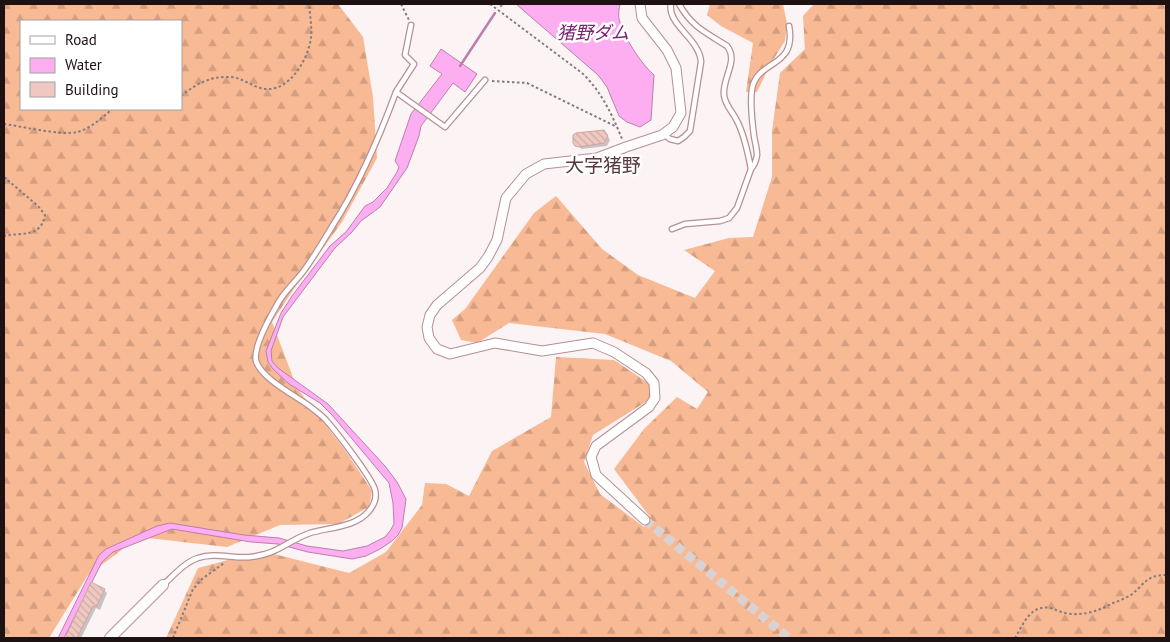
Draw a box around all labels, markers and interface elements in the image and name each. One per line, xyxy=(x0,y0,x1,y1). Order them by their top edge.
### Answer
legend xyxy=(20,20,182,110)
water label: 猪野ダム xyxy=(557,21,629,44)
text: Road xyxy=(65,30,97,49)
text: Water xyxy=(65,55,102,74)
text: Building xyxy=(65,80,119,99)
district label: 大字猪野 xyxy=(565,153,641,177)

